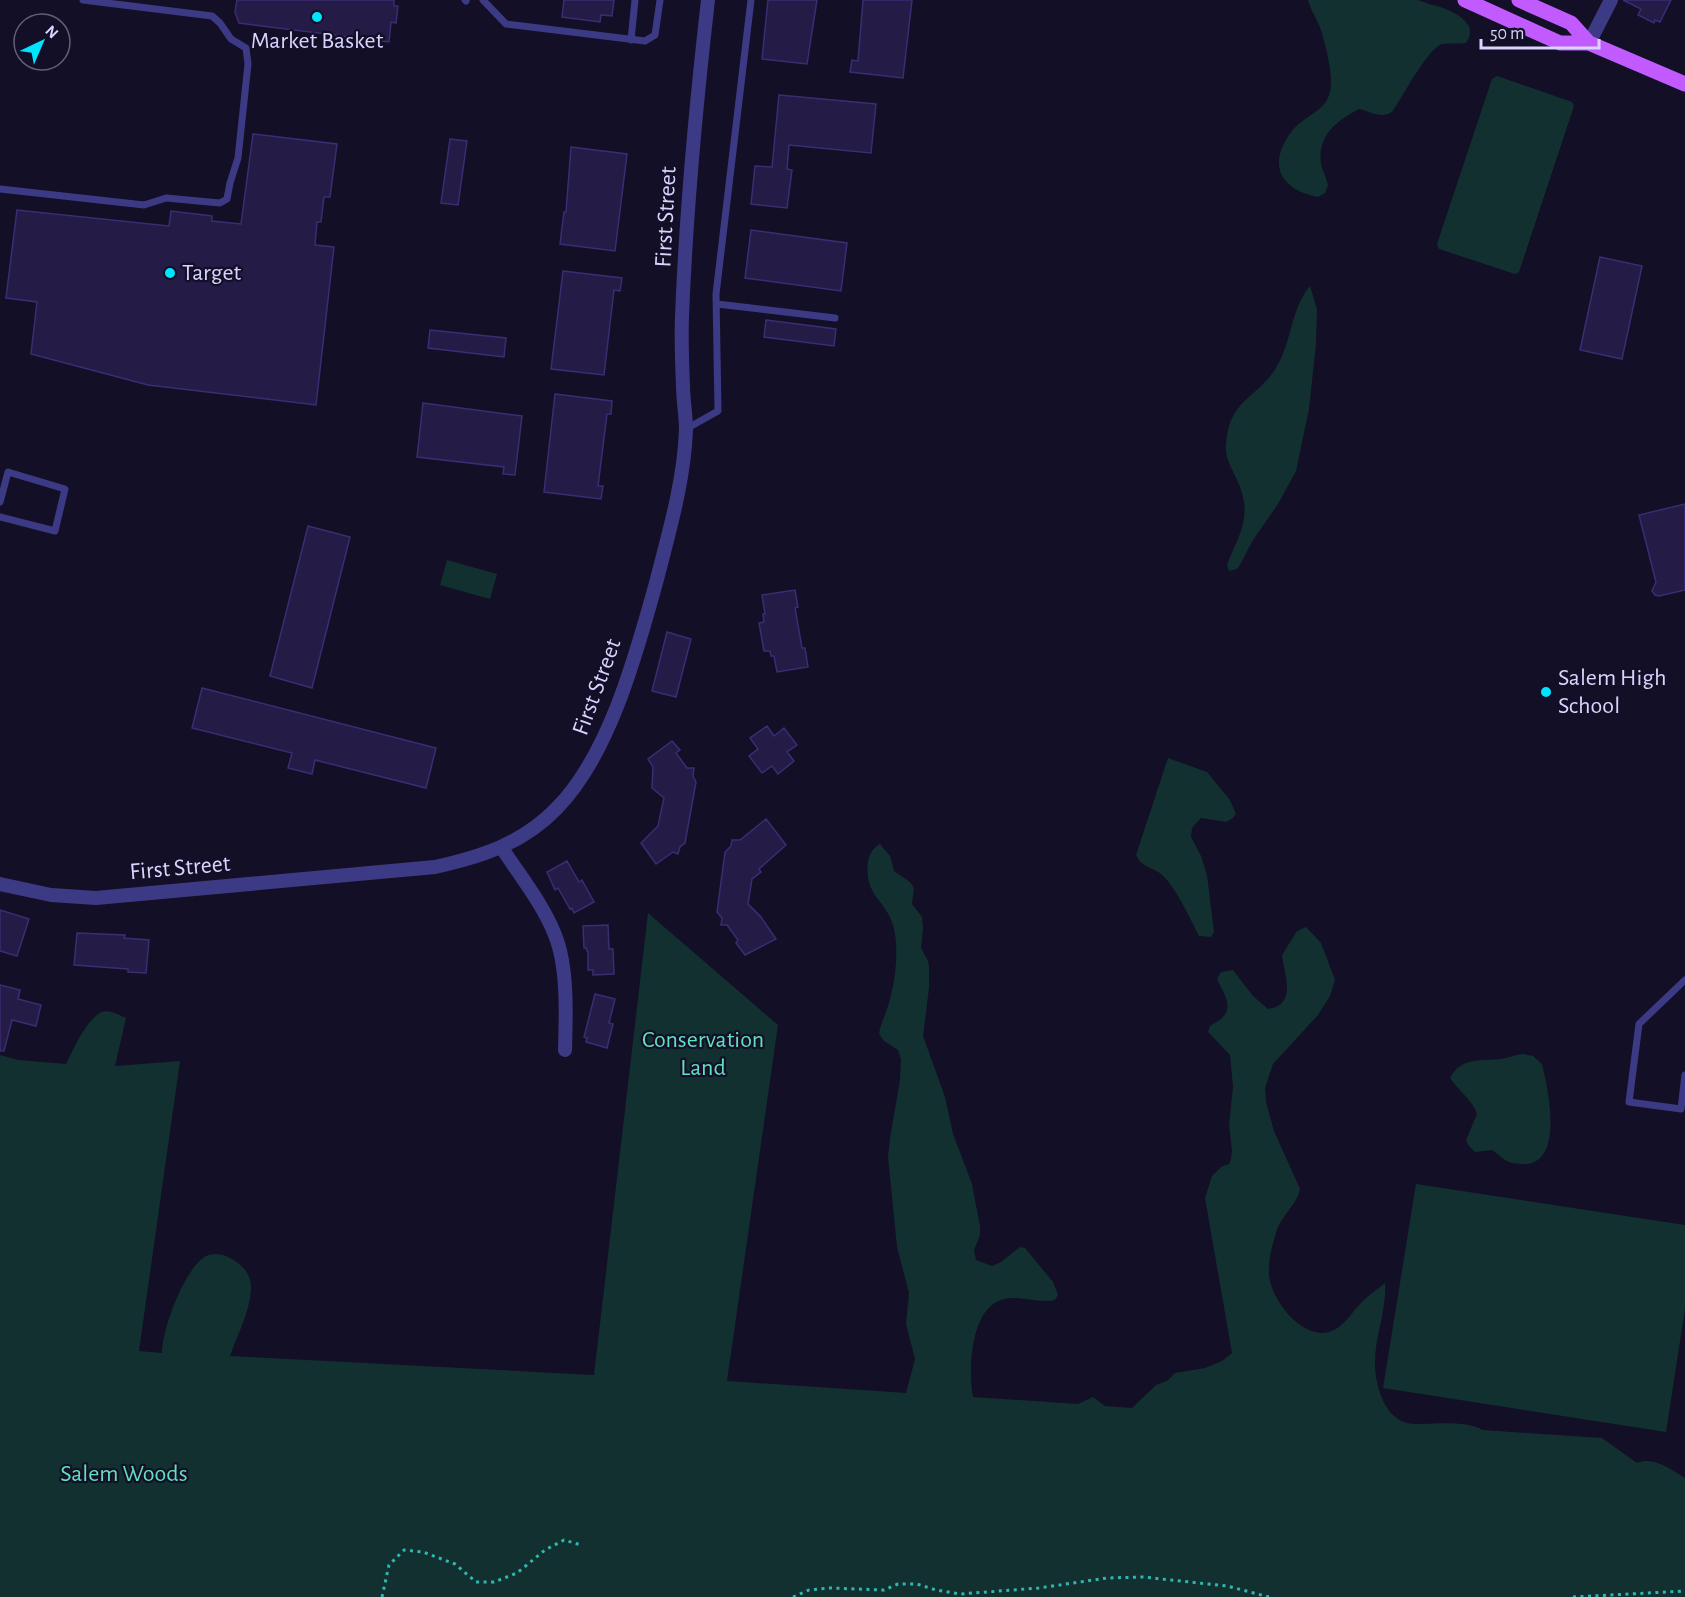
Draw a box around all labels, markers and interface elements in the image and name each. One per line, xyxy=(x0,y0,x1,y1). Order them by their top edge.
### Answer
marker: Market Basket xyxy=(310,10,324,24)
north arrow xyxy=(12,12,72,72)
scale bar xyxy=(1481,12,1600,50)
text: N xyxy=(42,22,61,42)
text: 50 m xyxy=(1490,25,1524,43)
place label: Market Basket xyxy=(251,29,384,53)
street label: First Street xyxy=(651,166,681,268)
place label: Target xyxy=(182,261,242,285)
marker: Target xyxy=(163,266,177,280)
street label: First Street xyxy=(568,635,626,739)
place label: Salem High School xyxy=(1558,666,1666,718)
marker: Salem High School xyxy=(1539,685,1553,699)
street label: First Street xyxy=(129,852,232,884)
park label: Conservation Land xyxy=(642,1028,764,1080)
park label: Salem Woods xyxy=(60,1462,188,1486)

